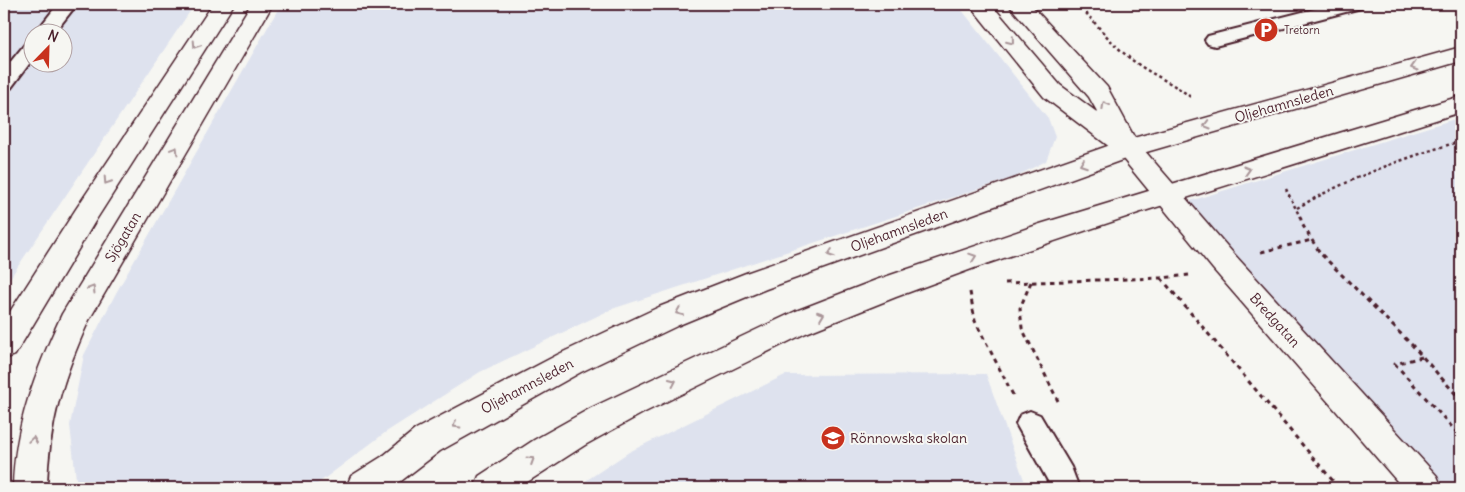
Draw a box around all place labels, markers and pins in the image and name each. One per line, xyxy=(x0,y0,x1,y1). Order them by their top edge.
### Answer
parking icon: Tretorn xyxy=(1253,17,1279,43)
place label: Tretorn xyxy=(1284,23,1320,37)
school or university icon: Rönnowska skolan xyxy=(820,425,846,451)
place label: Rönnowska skolan xyxy=(850,429,967,447)

